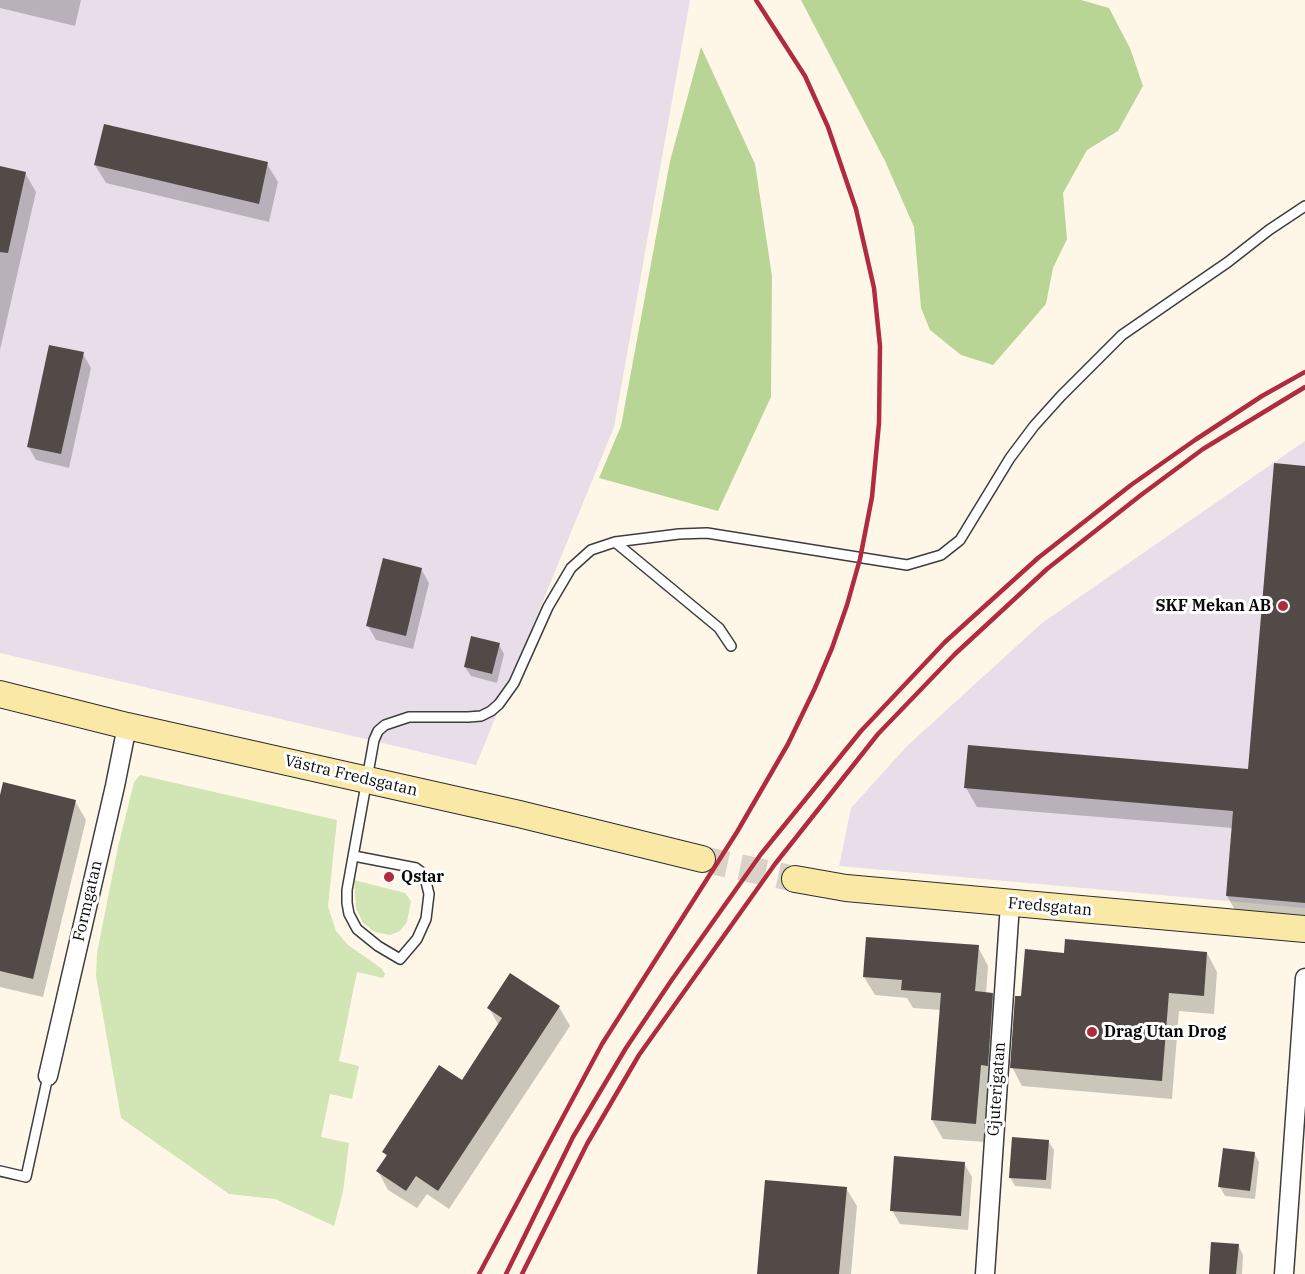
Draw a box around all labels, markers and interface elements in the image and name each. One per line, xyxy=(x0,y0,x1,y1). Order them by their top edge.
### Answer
place label: SKF Mekan AB xyxy=(1155,596,1271,616)
marker: SKF Mekan AB xyxy=(1276,599,1290,613)
street label: Västra Fredsgatan xyxy=(283,751,419,801)
street label: Formgatan xyxy=(69,859,107,943)
place label: Qstar xyxy=(401,867,444,887)
marker: Qstar xyxy=(382,870,396,884)
street label: Fredsgatan xyxy=(1007,894,1093,920)
place label: Drag Utan Drog xyxy=(1104,1022,1226,1042)
marker: Drag Utan Drog xyxy=(1085,1025,1099,1039)
street label: Gjuterigatan xyxy=(984,1041,1010,1137)

